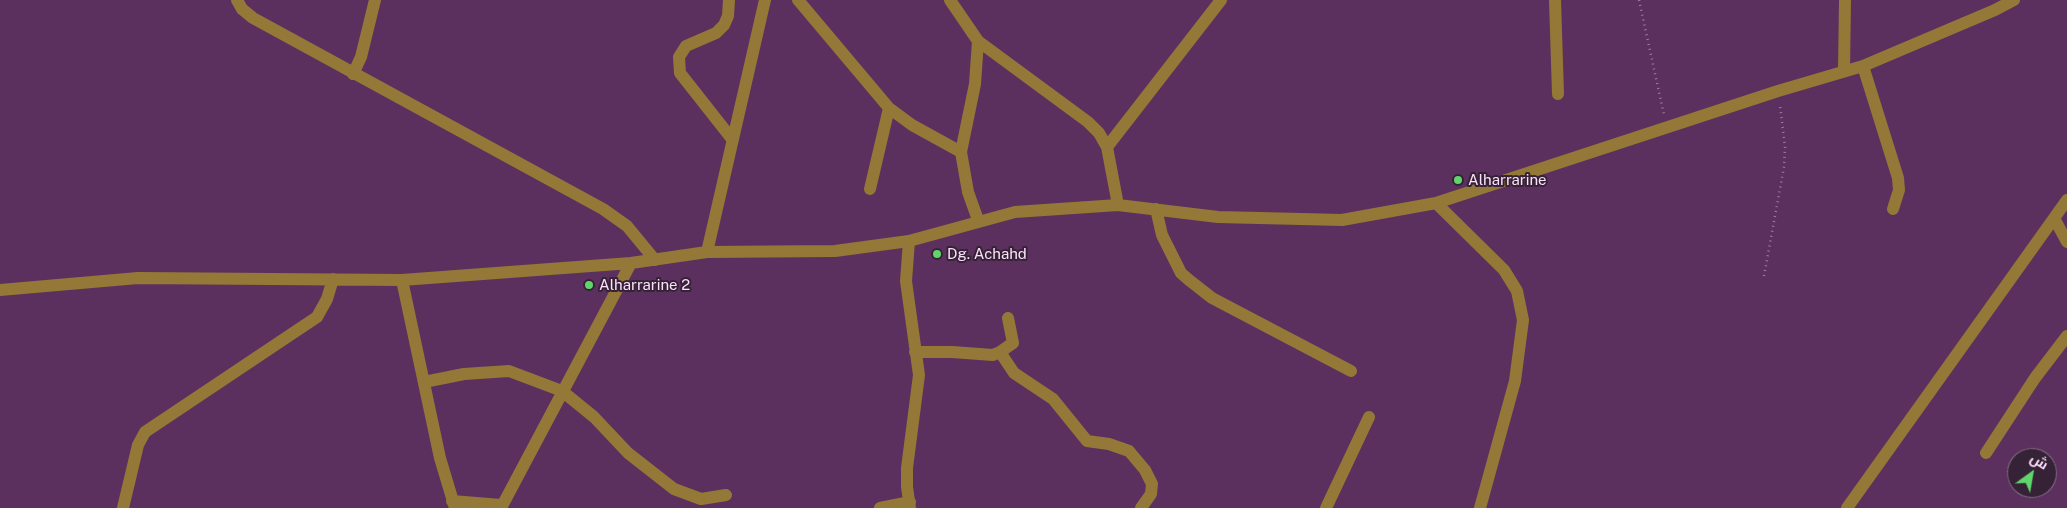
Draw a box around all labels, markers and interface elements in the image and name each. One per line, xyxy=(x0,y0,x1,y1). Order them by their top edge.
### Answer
place label: Alharrarine xyxy=(1468,171,1547,189)
marker: Alharrarine xyxy=(1452,174,1464,186)
place label: Dg. Achahd xyxy=(947,245,1027,263)
marker: Dg. Achahd xyxy=(931,248,943,260)
place label: Alharrarine 2 xyxy=(599,276,690,294)
marker: Alharrarine 2 xyxy=(583,279,595,291)
north arrow xyxy=(2007,448,2057,498)
text: ش xyxy=(2028,450,2051,473)

